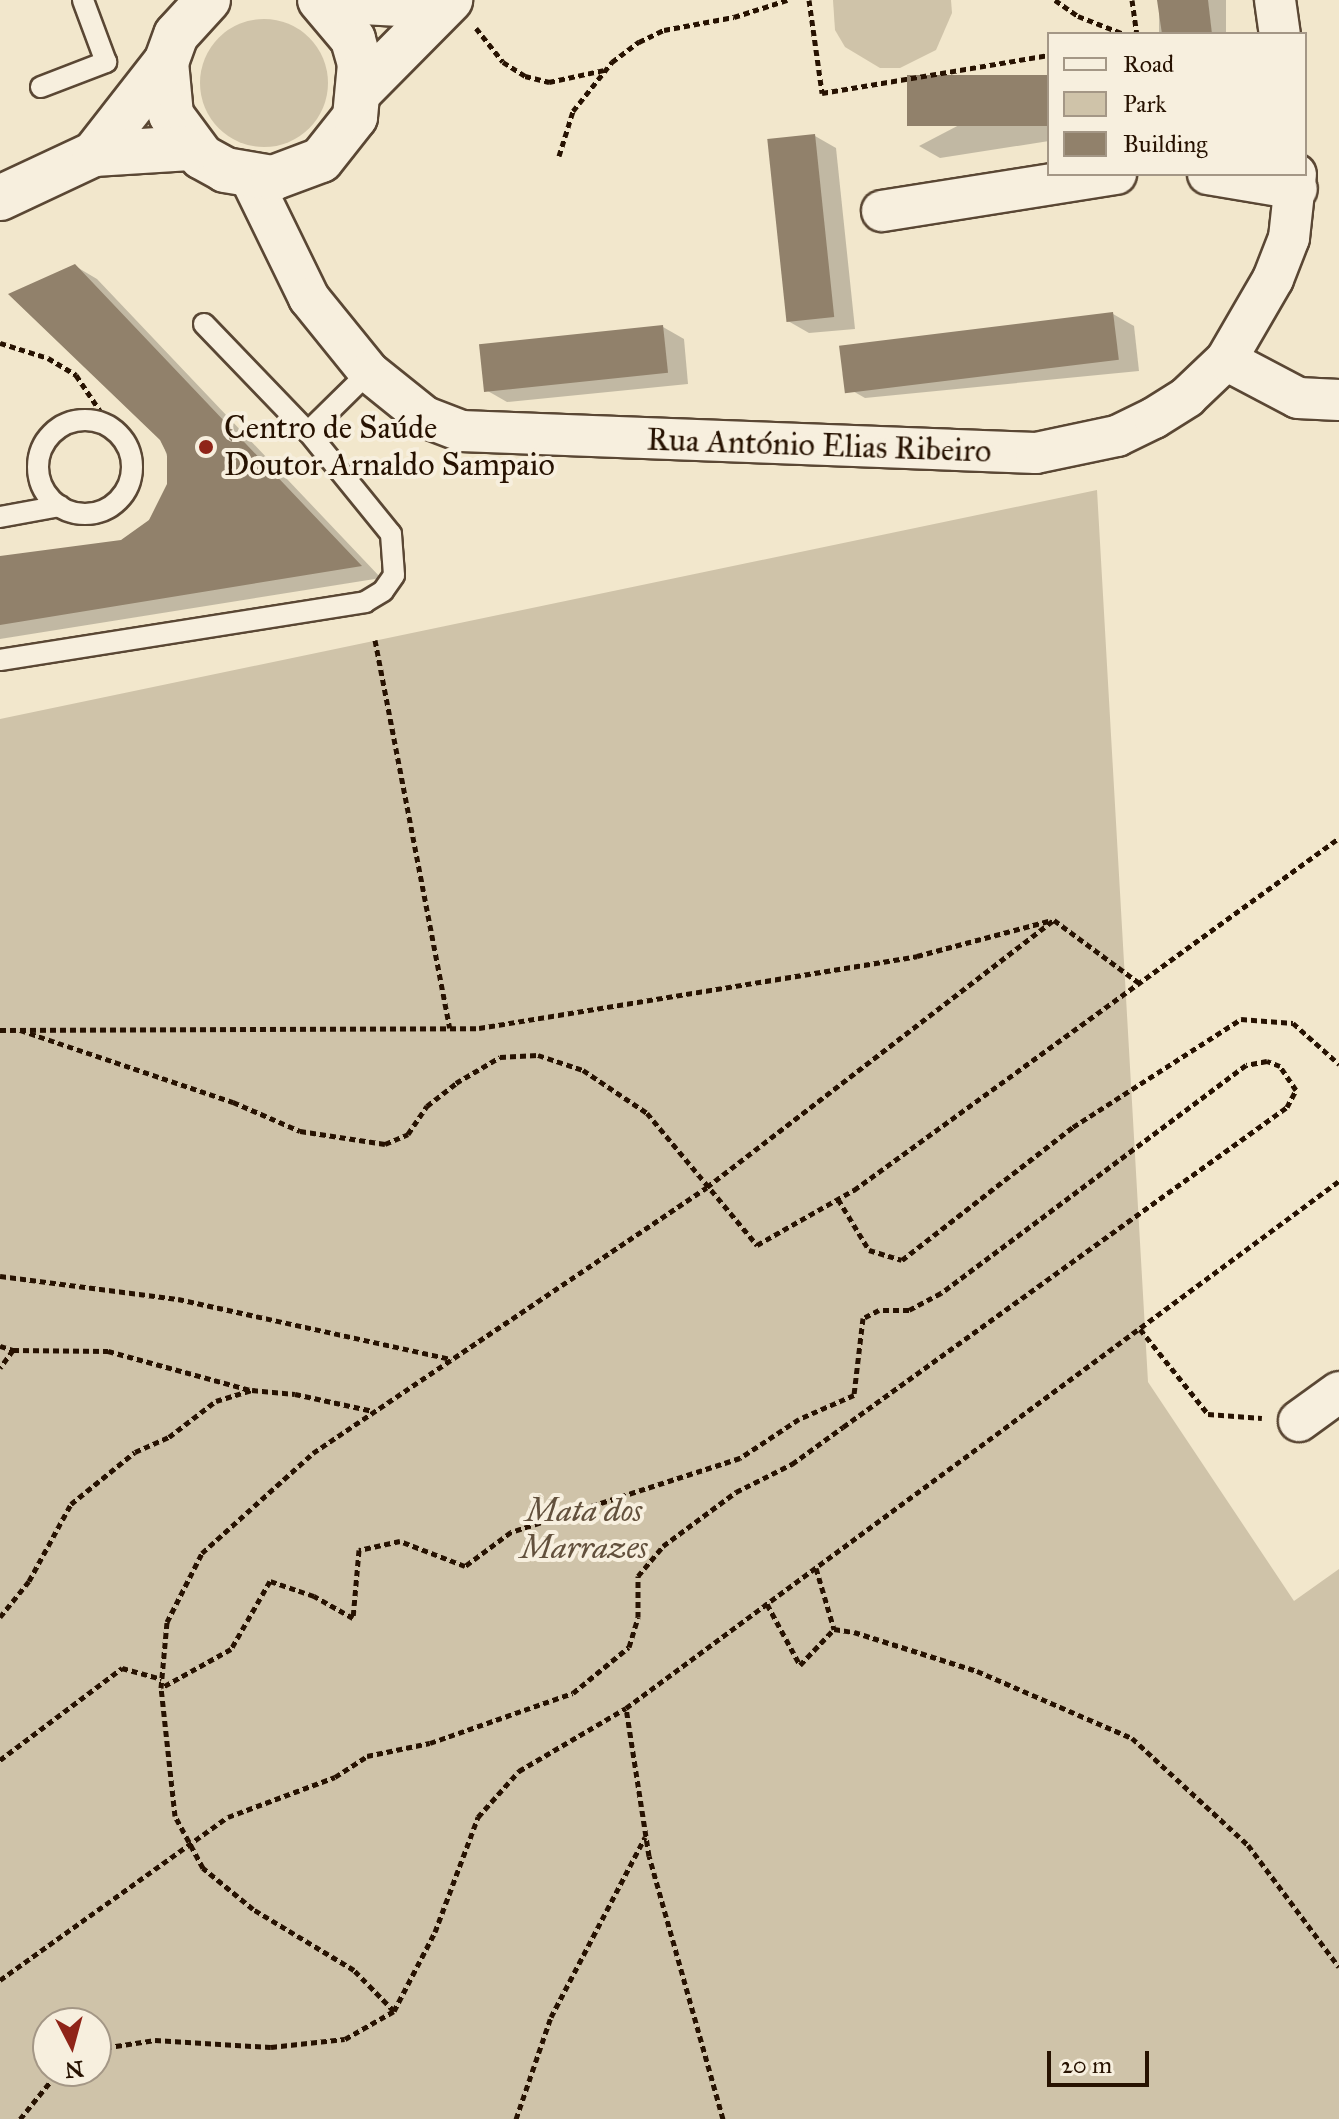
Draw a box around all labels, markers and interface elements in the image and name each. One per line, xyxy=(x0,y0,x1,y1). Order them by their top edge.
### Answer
legend xyxy=(1047,32,1307,176)
text: Road xyxy=(1123,49,1174,79)
text: Park xyxy=(1123,89,1166,119)
text: Building xyxy=(1123,129,1208,159)
place label: Centro de Saúde Doutor Arnaldo Sampaio xyxy=(224,410,555,485)
street label: Rua António Elias Ribeiro xyxy=(646,421,992,471)
marker: Centro de Saúde Doutor Arnaldo Sampaio xyxy=(195,436,217,458)
park label: Mata dos Marrazes xyxy=(520,1493,648,1568)
north arrow xyxy=(32,2007,112,2087)
scale bar xyxy=(1051,2035,1153,2085)
text: 20 m xyxy=(1061,2050,1112,2080)
text: N xyxy=(64,2055,85,2084)

